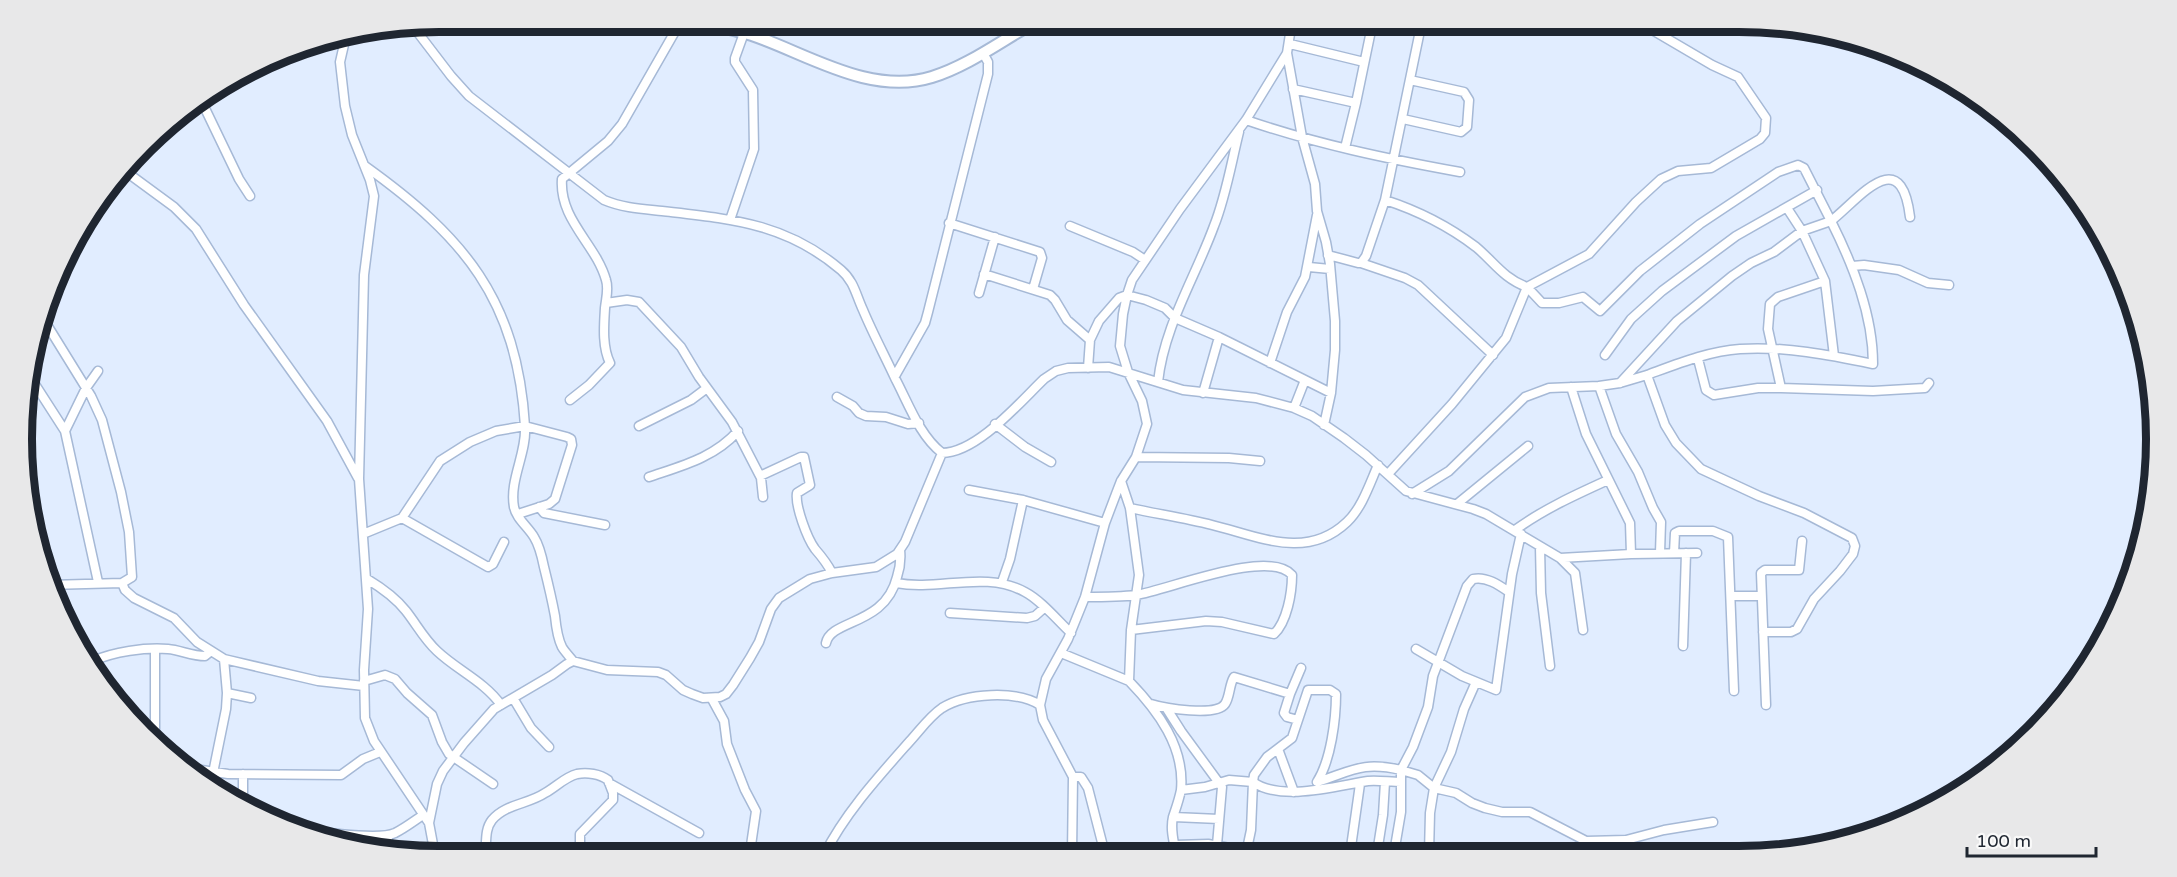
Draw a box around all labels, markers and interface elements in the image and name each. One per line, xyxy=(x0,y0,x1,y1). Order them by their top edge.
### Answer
scale bar xyxy=(1967,820,2096,858)
text: 100 m xyxy=(1976,830,2031,852)

